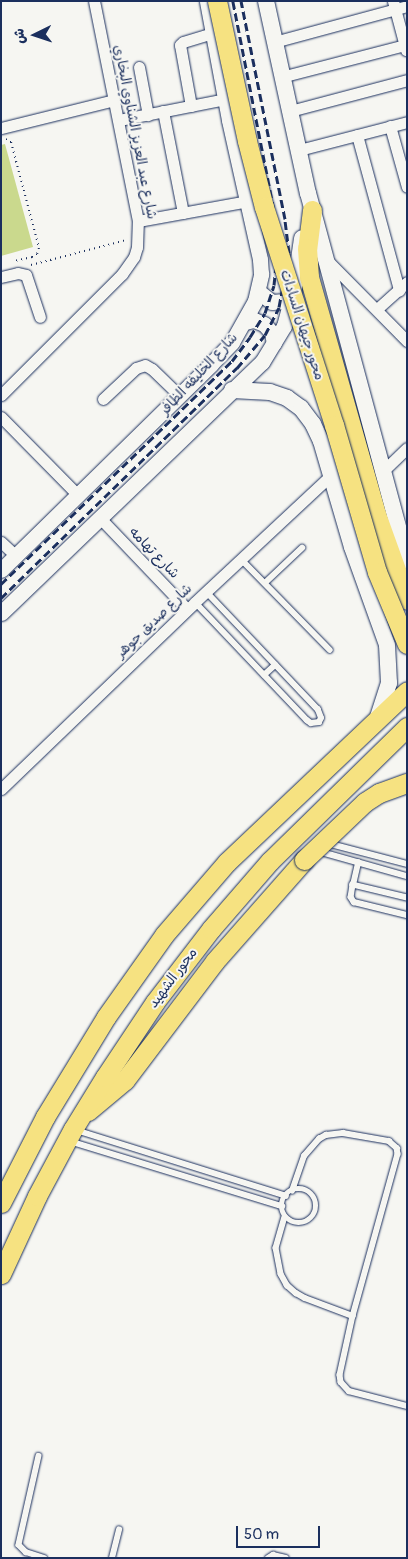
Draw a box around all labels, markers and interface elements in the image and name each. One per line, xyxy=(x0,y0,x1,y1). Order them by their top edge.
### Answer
north arrow xyxy=(10,10,60,60)
text: ش xyxy=(11,28,29,44)
street label: شارع عبد العزيز الشناوي البخاري xyxy=(110,43,160,221)
street label: محور جيهان السادات xyxy=(276,268,328,382)
street label: شارع الخليفه الظافر xyxy=(157,329,241,419)
street label: شارع تهامه xyxy=(125,524,183,582)
street label: شارع صديق جوهر xyxy=(112,580,196,662)
street label: محور الشهيد xyxy=(145,945,201,1011)
scale bar xyxy=(238,1516,322,1548)
text: 50 m xyxy=(244,1525,279,1544)

